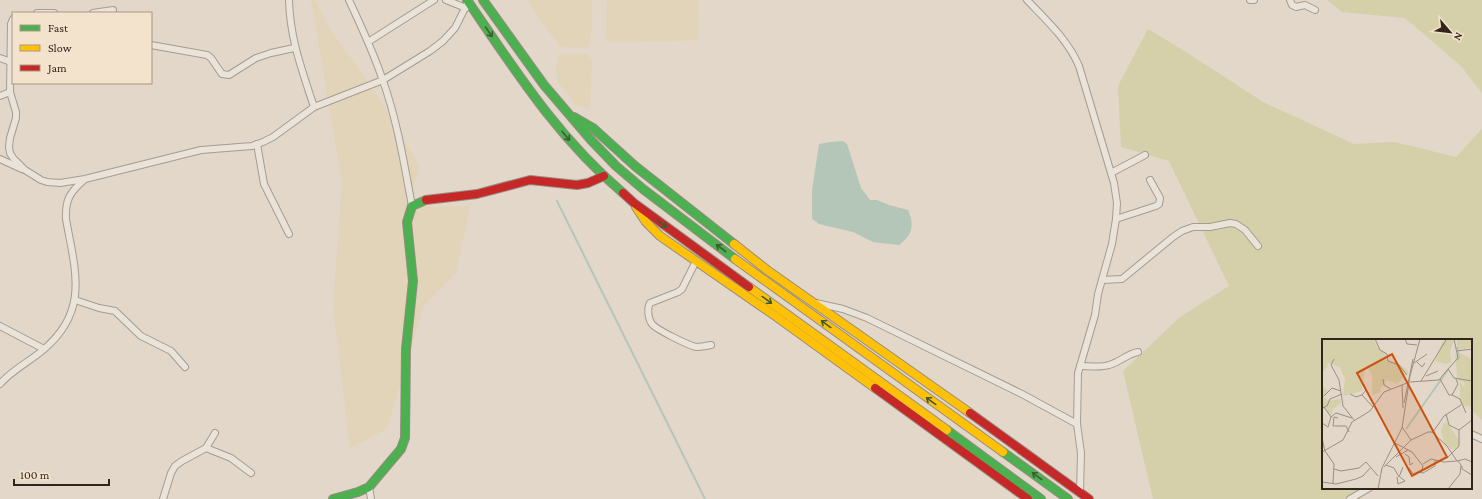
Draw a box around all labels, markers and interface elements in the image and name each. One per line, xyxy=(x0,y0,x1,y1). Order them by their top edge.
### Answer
legend xyxy=(12,12,152,84)
north arrow xyxy=(1430,12,1470,52)
text: Fast xyxy=(48,21,69,35)
one-way arrow xyxy=(485,26,493,37)
text: N xyxy=(1452,31,1466,43)
text: Slow xyxy=(48,41,72,55)
text: Jam xyxy=(47,61,67,75)
one-way arrow xyxy=(562,131,571,142)
one-way arrow xyxy=(656,220,667,228)
one-way arrow xyxy=(715,244,726,252)
one-way arrow xyxy=(762,296,773,304)
one-way arrow xyxy=(820,320,831,328)
inset map xyxy=(1322,339,1472,489)
one-way arrow xyxy=(926,396,937,405)
scale bar xyxy=(14,461,109,487)
text: 100 m xyxy=(20,468,50,482)
one-way arrow xyxy=(1031,472,1042,480)

